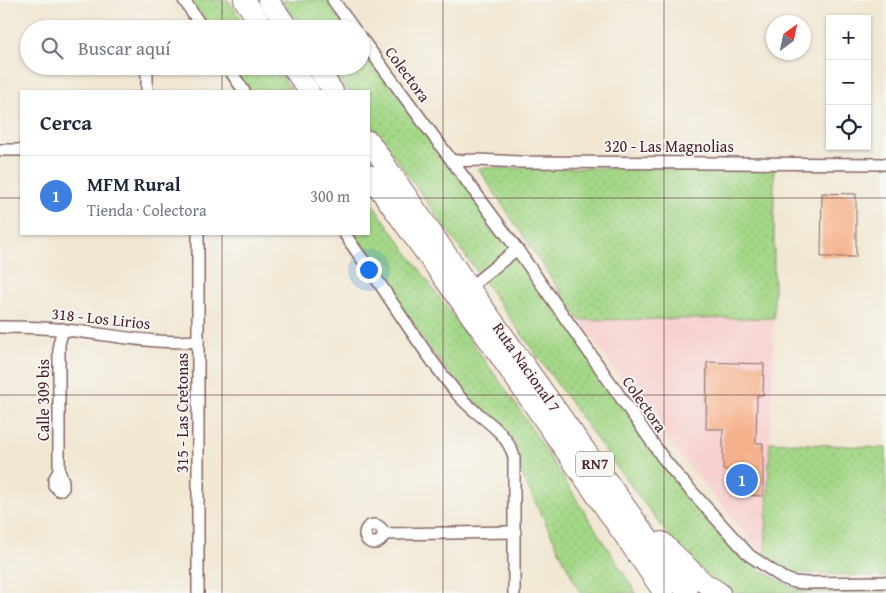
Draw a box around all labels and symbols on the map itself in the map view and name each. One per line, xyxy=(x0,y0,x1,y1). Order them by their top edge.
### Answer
north arrow xyxy=(766,15,811,60)
street label: Colectora xyxy=(380,41,437,107)
street label: 320 - Las Magnolias xyxy=(604,134,734,158)
your location xyxy=(356,257,382,283)
street label: 318 - Los Lirios xyxy=(50,301,152,335)
street label: Ruta Nacional 7 xyxy=(487,317,567,417)
street label: 315 - Las Cretonas xyxy=(170,353,194,473)
street label: Calle 309 bis xyxy=(31,359,55,441)
street label: Colectora xyxy=(617,371,673,437)
road number: RN7 xyxy=(576,452,614,476)
pin: 1 xyxy=(726,461,758,499)

